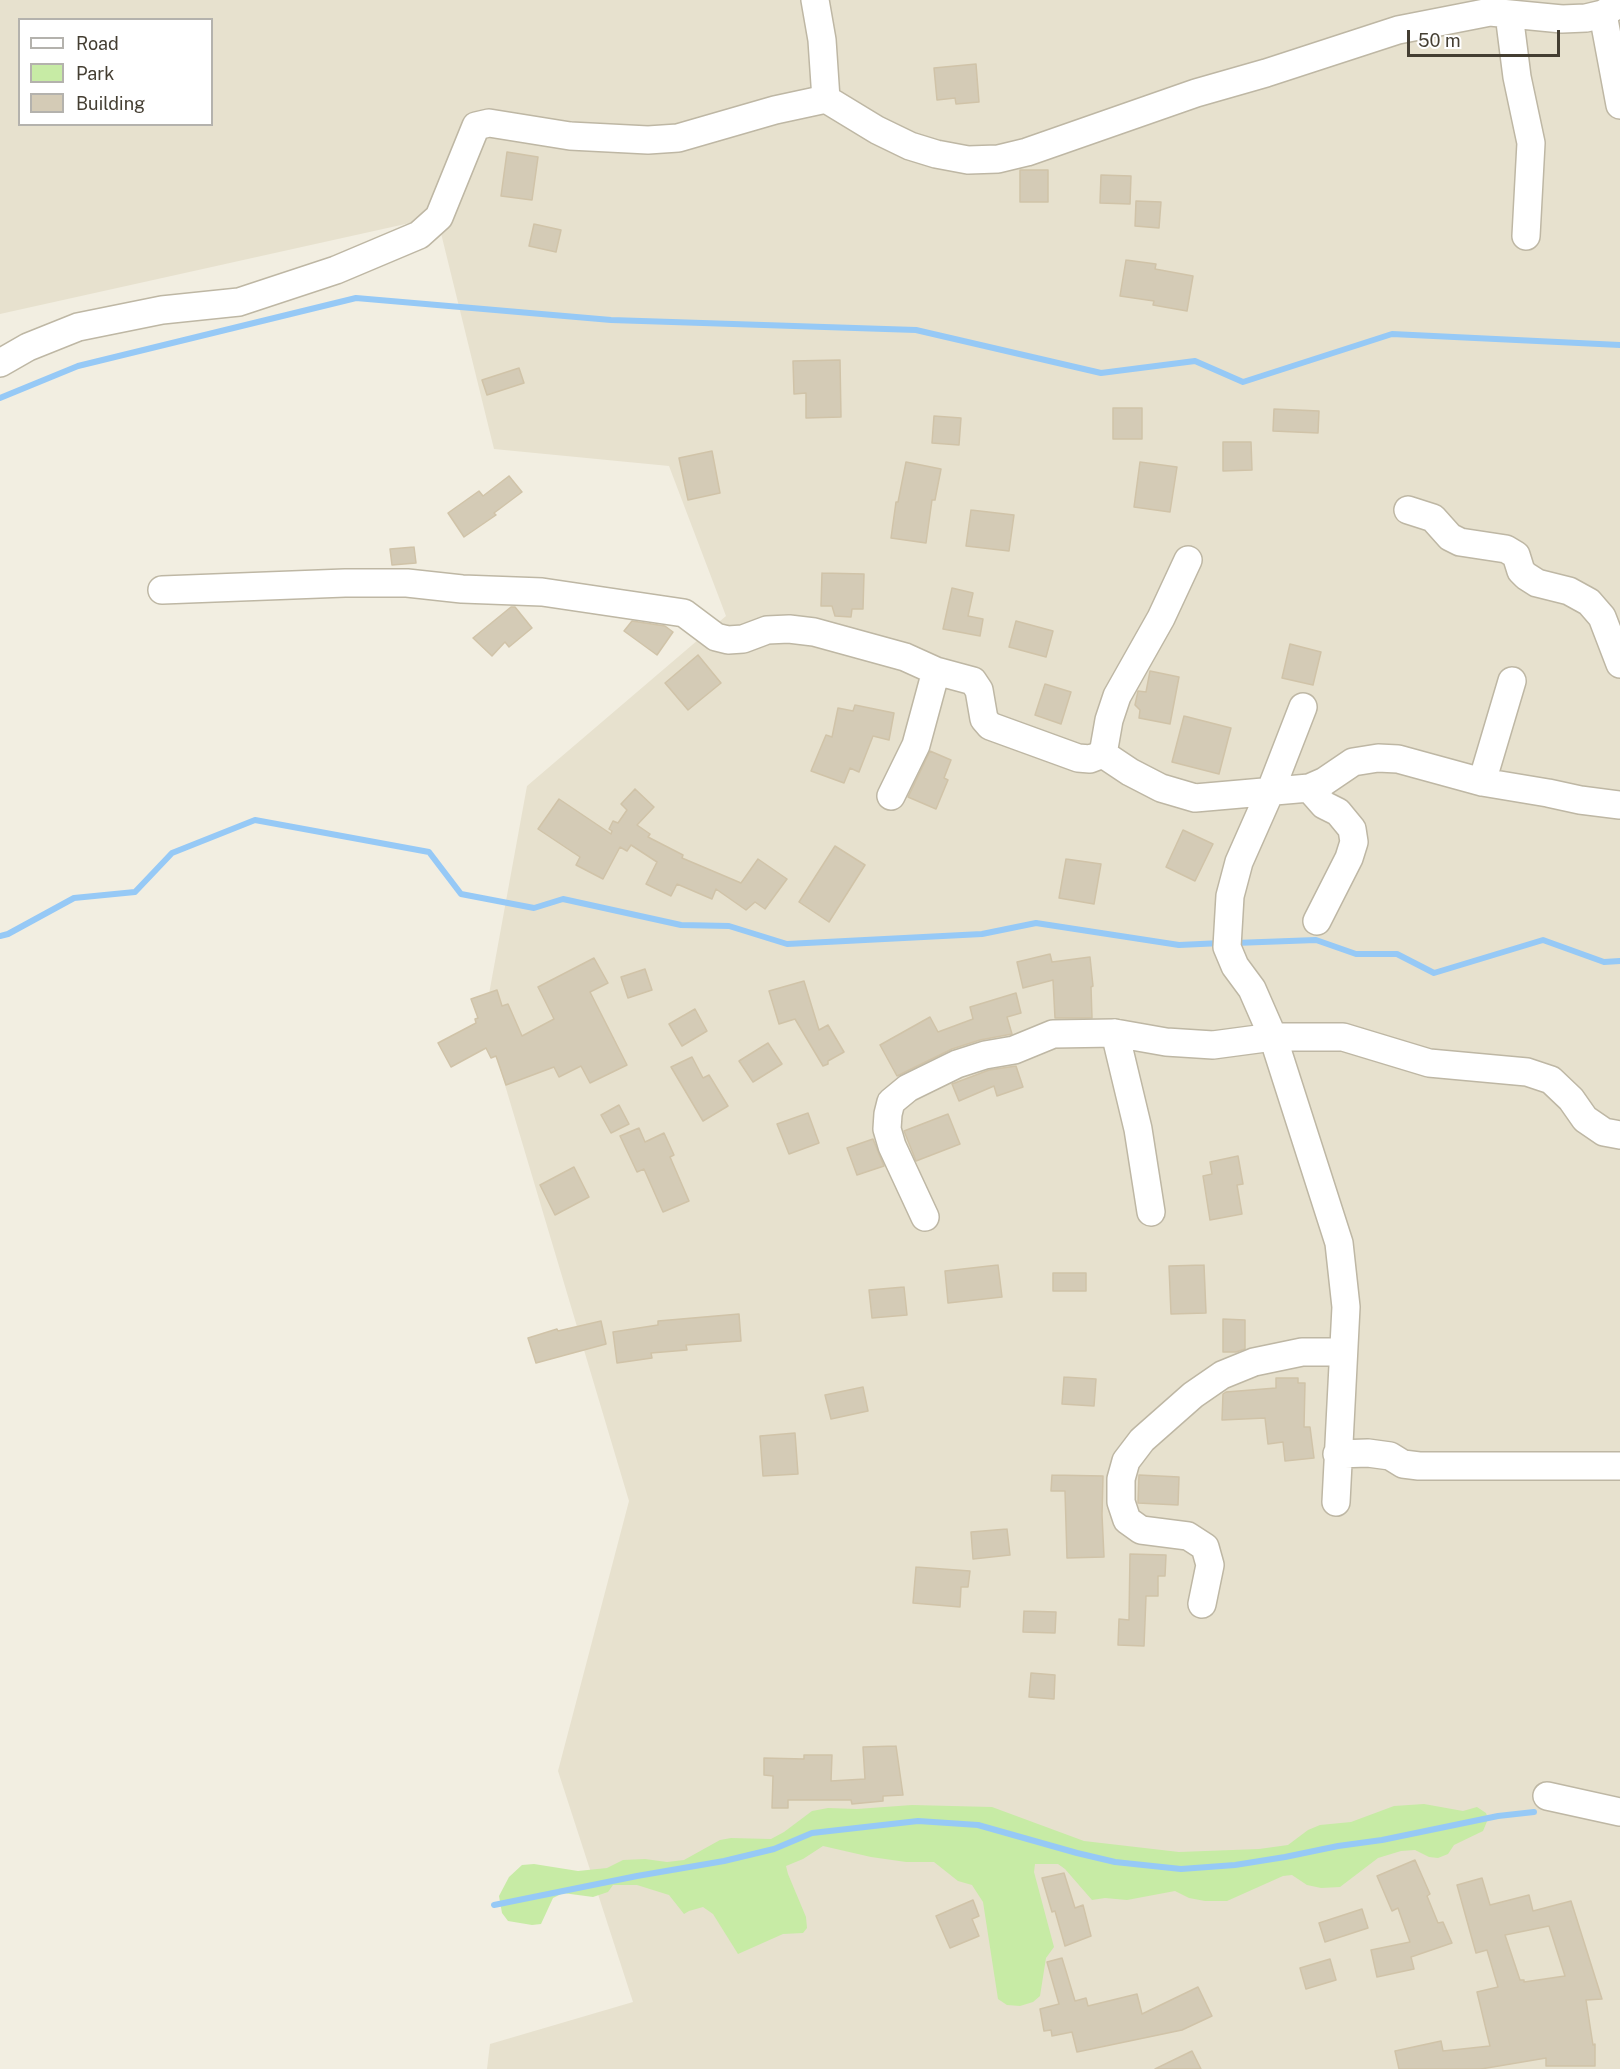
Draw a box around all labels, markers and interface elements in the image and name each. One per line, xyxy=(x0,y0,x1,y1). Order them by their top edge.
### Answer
legend xyxy=(18,18,213,126)
scale bar xyxy=(1410,18,1563,56)
text: 50 m xyxy=(1418,30,1461,51)
text: Road xyxy=(76,33,119,54)
text: Park xyxy=(76,63,114,84)
text: Building xyxy=(76,93,145,114)

